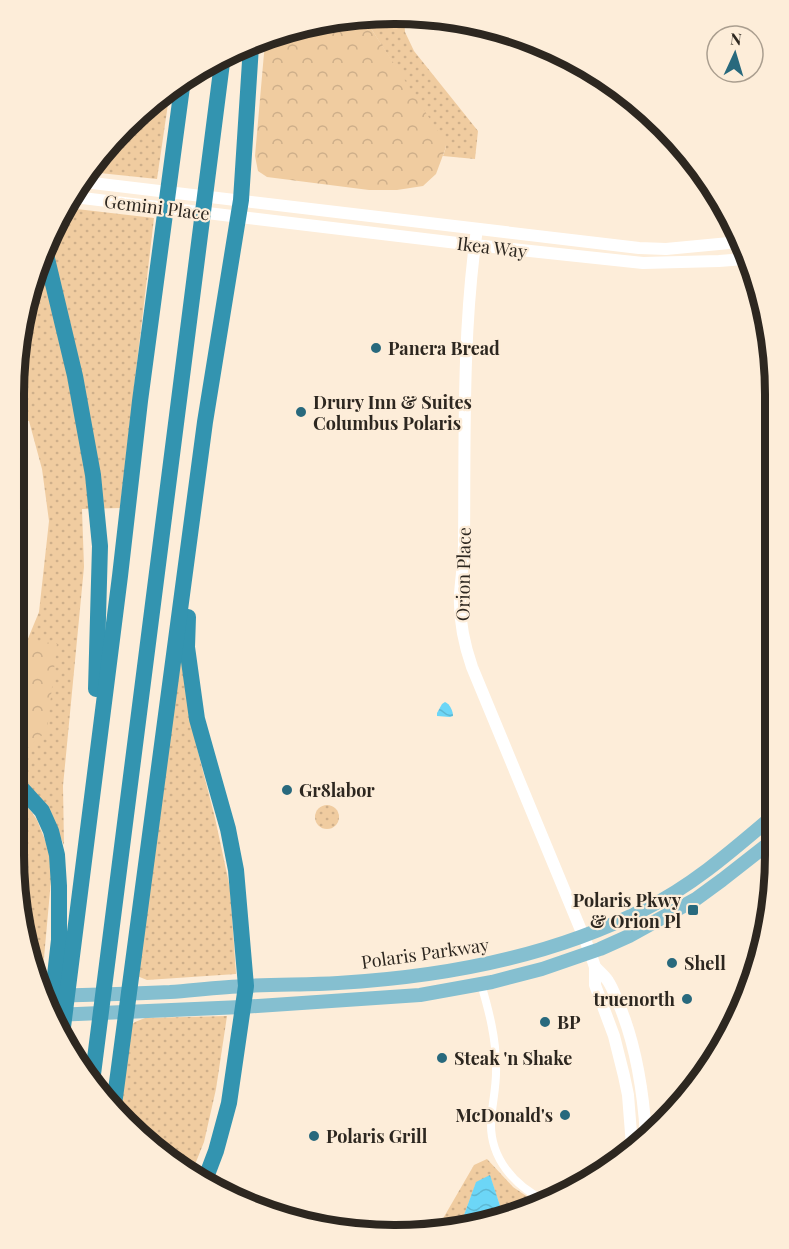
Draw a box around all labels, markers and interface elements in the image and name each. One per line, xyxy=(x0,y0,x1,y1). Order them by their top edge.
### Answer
north arrow xyxy=(705,24,765,84)
text: N xyxy=(730,28,743,49)
street label: Gemini Place xyxy=(103,189,211,225)
street label: Ikea Way xyxy=(456,231,528,263)
place label: Panera Bread xyxy=(388,336,500,360)
marker: Panera Bread xyxy=(369,341,383,355)
place label: Drury Inn & Suites Columbus Polaris xyxy=(313,390,472,435)
marker: Drury Inn & Suites Columbus Polaris xyxy=(294,405,308,419)
street label: Orion Place xyxy=(450,527,476,621)
place label: Gr8labor xyxy=(299,778,375,802)
marker: Gr8labor xyxy=(280,783,294,797)
place label: Polaris Pkwy & Orion Pl xyxy=(573,888,682,933)
marker: Polaris Pkwy & Orion Pl xyxy=(686,903,700,917)
street label: Polaris Parkway xyxy=(360,932,490,974)
place label: Shell xyxy=(684,951,726,975)
marker: Shell xyxy=(665,956,679,970)
place label: truenorth xyxy=(592,987,675,1011)
marker: truenorth xyxy=(680,992,694,1006)
place label: BP xyxy=(557,1010,581,1034)
marker: BP xyxy=(538,1015,552,1029)
place label: Steak 'n Shake xyxy=(454,1046,572,1070)
marker: Steak 'n Shake xyxy=(435,1051,449,1065)
place label: McDonald's xyxy=(455,1103,553,1127)
marker: McDonald's xyxy=(558,1108,572,1122)
place label: Polaris Grill xyxy=(326,1124,428,1148)
marker: Polaris Grill xyxy=(307,1129,321,1143)

